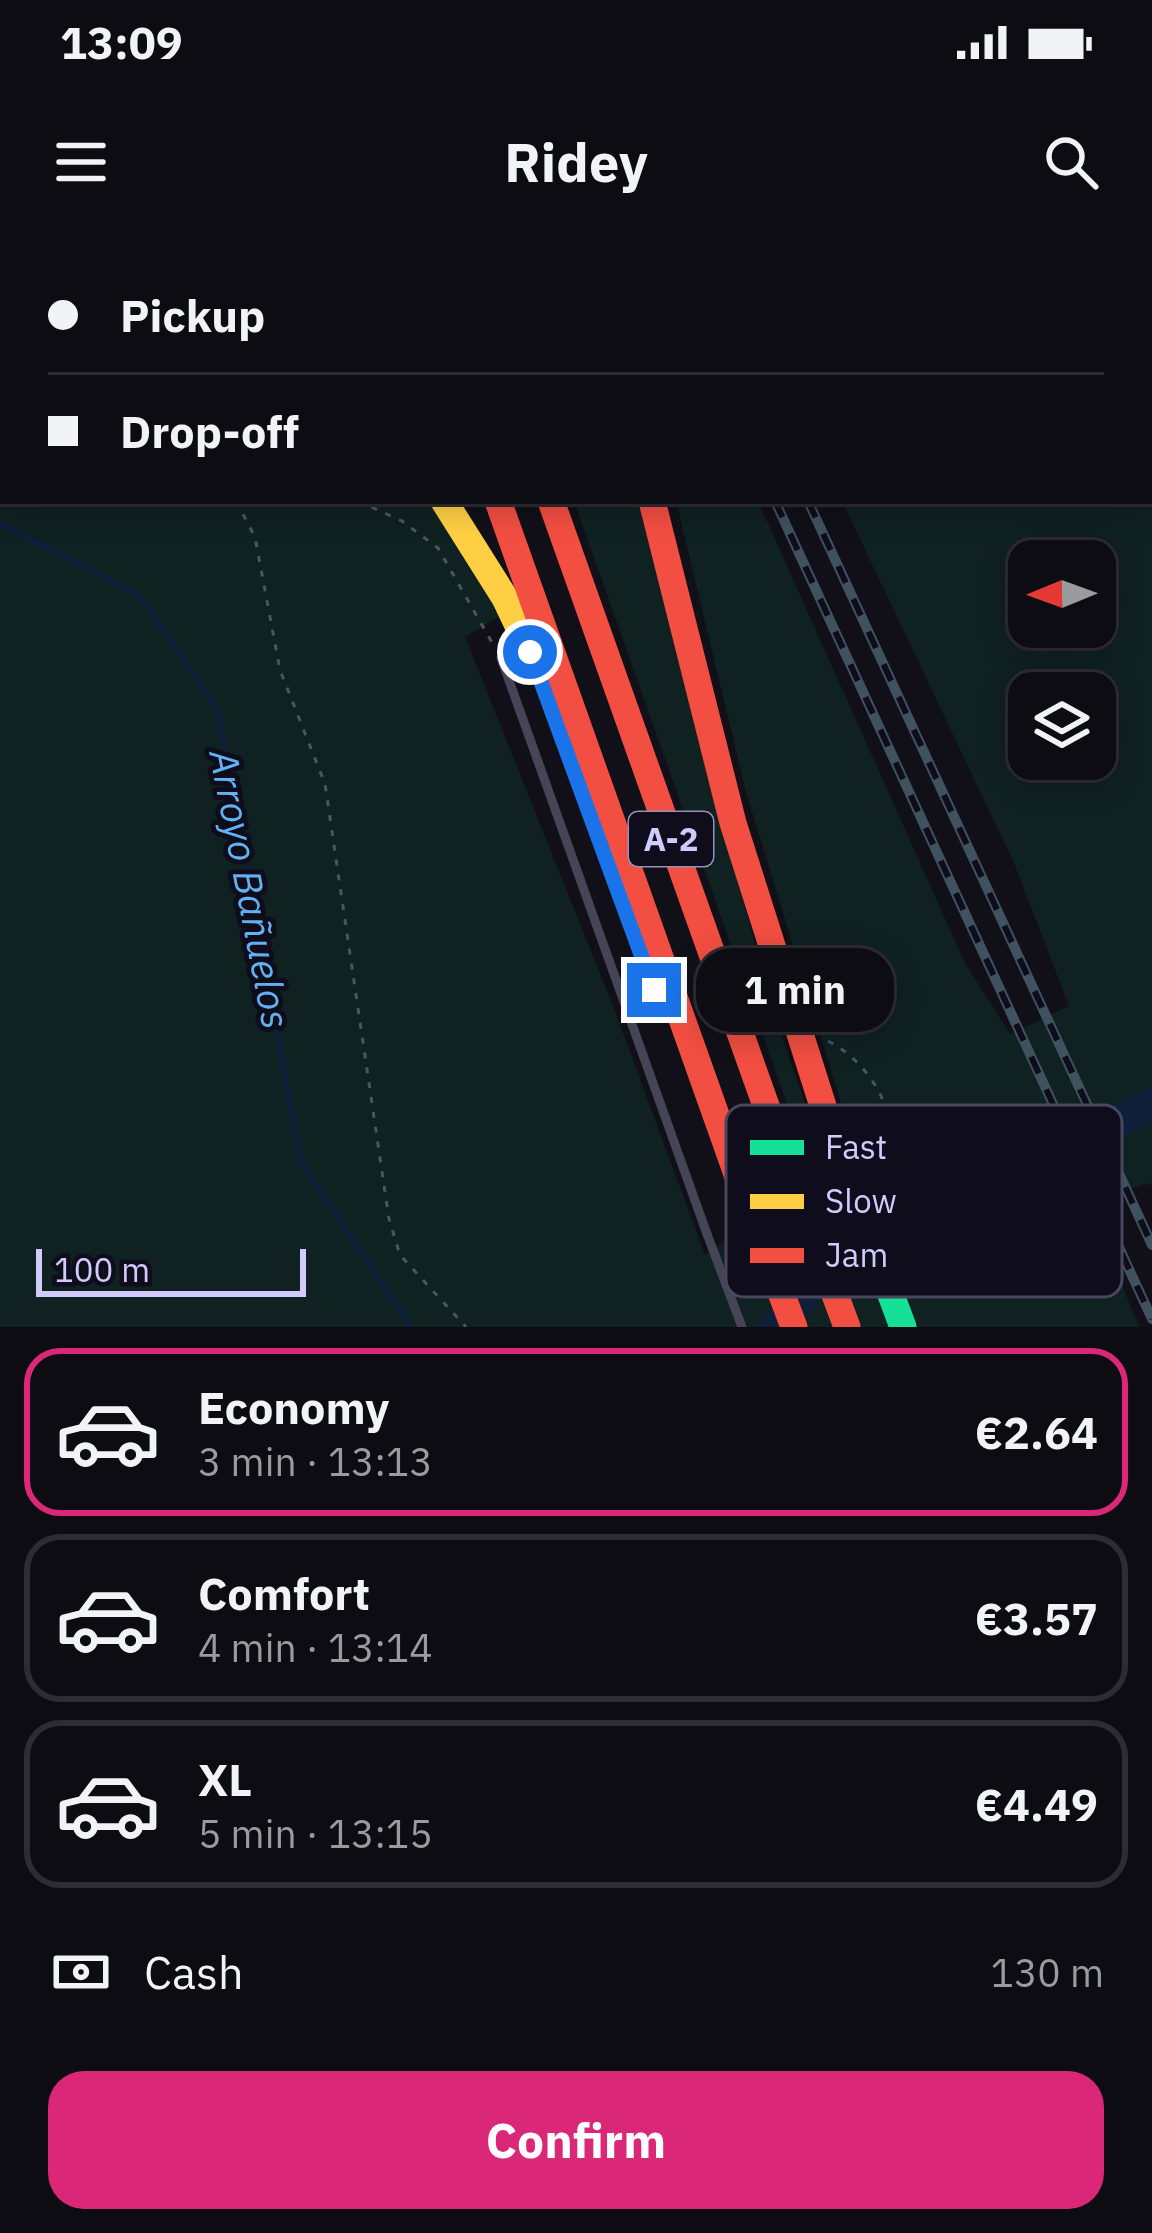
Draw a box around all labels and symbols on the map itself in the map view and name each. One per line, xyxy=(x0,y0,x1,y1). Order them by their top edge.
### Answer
north arrow xyxy=(1008,540,1116,648)
route start xyxy=(503,625,557,679)
water label: Arroyo Bañuelos xyxy=(198,743,303,1033)
road number: A-2 xyxy=(629,812,713,866)
callout: 1 min xyxy=(696,948,894,1032)
route end xyxy=(627,963,681,1017)
legend xyxy=(726,1105,1122,1297)
text: Fast xyxy=(825,1125,887,1168)
text: Slow xyxy=(825,1179,897,1222)
text: Jam xyxy=(825,1233,888,1276)
scale bar xyxy=(36,1243,306,1296)

